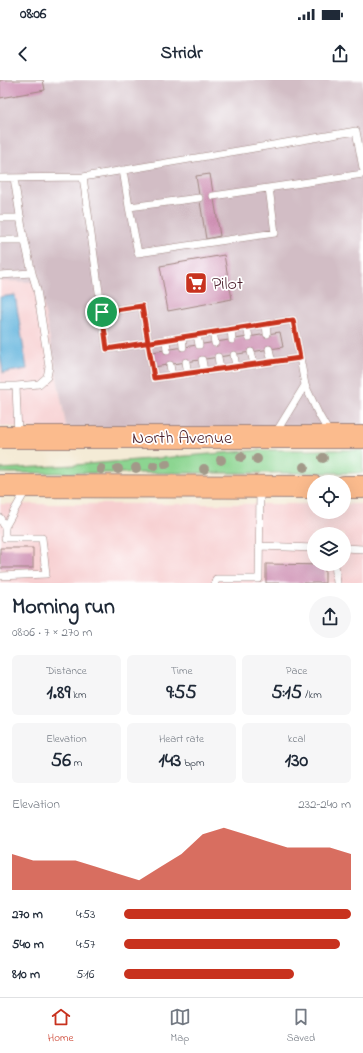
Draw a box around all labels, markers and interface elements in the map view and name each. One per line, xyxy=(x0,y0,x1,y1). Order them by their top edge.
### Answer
text: 08:06 xyxy=(20,3,46,25)
text: Stridr xyxy=(160,41,203,67)
icon: back xyxy=(12,43,34,65)
icon: share xyxy=(329,43,351,65)
supermarket icon: Pilot xyxy=(183,270,209,296)
place label: Pilot xyxy=(212,272,243,298)
pin xyxy=(85,295,119,329)
icon: arrive xyxy=(91,301,113,323)
street label: North Avenue xyxy=(132,426,233,452)
map controls xyxy=(307,475,351,571)
button: locate xyxy=(307,475,351,519)
button: layers xyxy=(307,527,351,571)
text: Morning run xyxy=(12,592,115,624)
button: share xyxy=(309,596,351,638)
text: 08:06 · 7 × 270 m xyxy=(12,623,92,642)
text: Distance xyxy=(46,663,87,679)
text: Time xyxy=(171,663,192,679)
text: Pace xyxy=(286,663,307,679)
text: 1.89 xyxy=(46,679,70,708)
text: 9:55 xyxy=(166,679,197,708)
text: 5:15 xyxy=(271,679,302,708)
text: km xyxy=(70,687,87,703)
text: /km xyxy=(302,687,322,703)
text: Elevation xyxy=(46,731,87,747)
text: Heart rate xyxy=(159,731,204,747)
text: kcal xyxy=(288,731,305,747)
text: 56 xyxy=(51,747,71,776)
text: 143 xyxy=(159,747,181,776)
text: 130 xyxy=(285,747,308,776)
text: m xyxy=(71,755,82,771)
text: bpm xyxy=(181,755,204,771)
text: Elevation xyxy=(12,795,60,814)
text: 232–240 m xyxy=(298,795,351,814)
text: 270 m xyxy=(12,905,43,924)
text: 4:53 xyxy=(76,905,95,924)
text: 540 m xyxy=(12,935,44,954)
text: 4:57 xyxy=(76,935,95,954)
text: 810 m xyxy=(12,965,40,984)
text: 5:16 xyxy=(76,965,94,984)
tab: Home xyxy=(48,1006,73,1046)
tab: Map xyxy=(169,1006,191,1046)
tab: Saved xyxy=(286,1006,315,1046)

